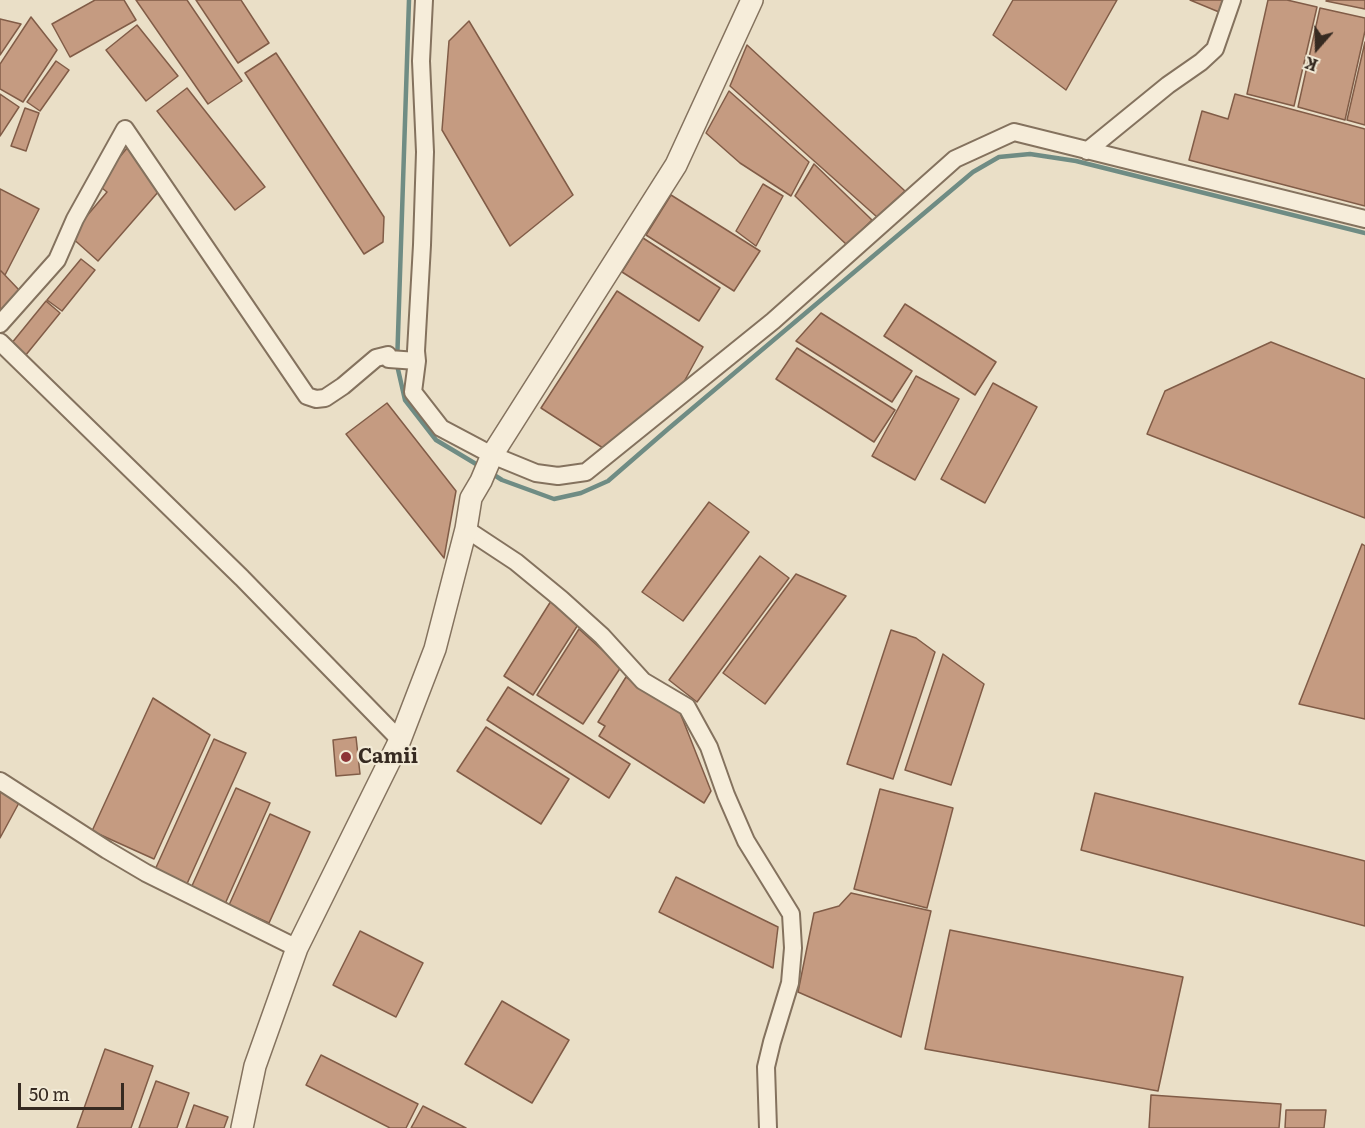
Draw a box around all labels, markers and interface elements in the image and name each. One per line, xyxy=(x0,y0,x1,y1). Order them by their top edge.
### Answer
north arrow xyxy=(1287,18,1347,78)
text: K xyxy=(1301,51,1321,78)
place label: Camii xyxy=(358,745,418,769)
marker: Camii xyxy=(339,750,353,764)
scale bar xyxy=(21,1071,128,1109)
text: 50 m xyxy=(29,1080,70,1107)

